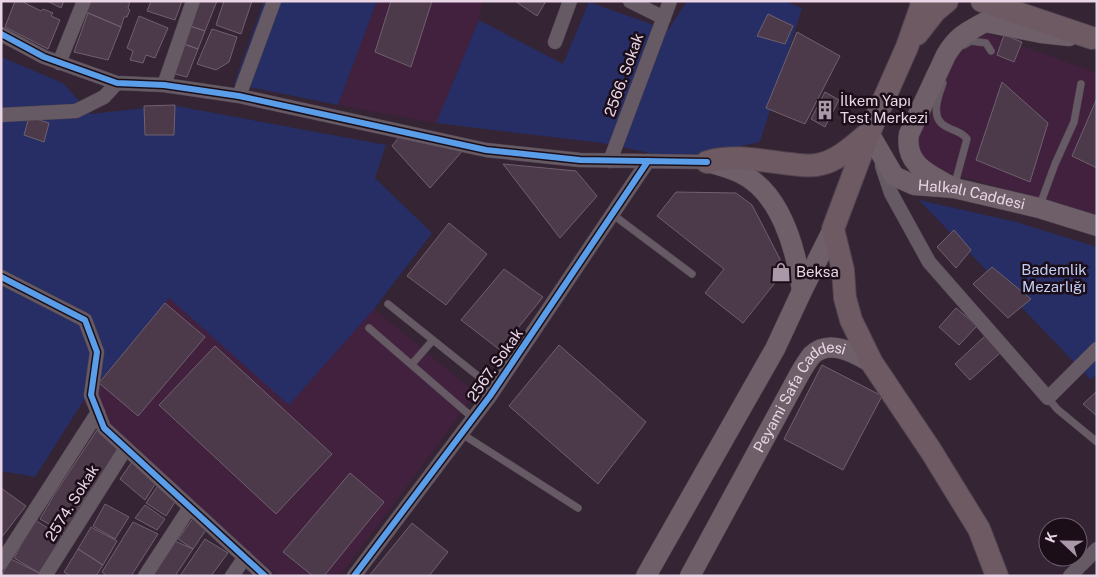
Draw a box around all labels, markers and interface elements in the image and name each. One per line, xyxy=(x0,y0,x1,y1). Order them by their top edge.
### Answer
street label: 2566. Sokak xyxy=(601,31,646,119)
place label: İlkem Yapı Test Merkezi xyxy=(840,91,928,126)
building icon: İlkem Yapı Test Merkezi xyxy=(814,99,836,121)
street label: Halkalı Caddesi xyxy=(917,176,1027,212)
shop icon: Beksa xyxy=(770,261,792,283)
park label: Bademlik Mezarlığı xyxy=(1021,261,1087,295)
place label: Beksa xyxy=(796,263,839,280)
street label: 2567. Sokak xyxy=(463,325,526,404)
street label: Peyami Safa Caddesi xyxy=(750,338,848,455)
street label: 2574. Sokak xyxy=(41,461,102,544)
north arrow xyxy=(1038,517,1088,567)
text: K xyxy=(1042,529,1060,545)

